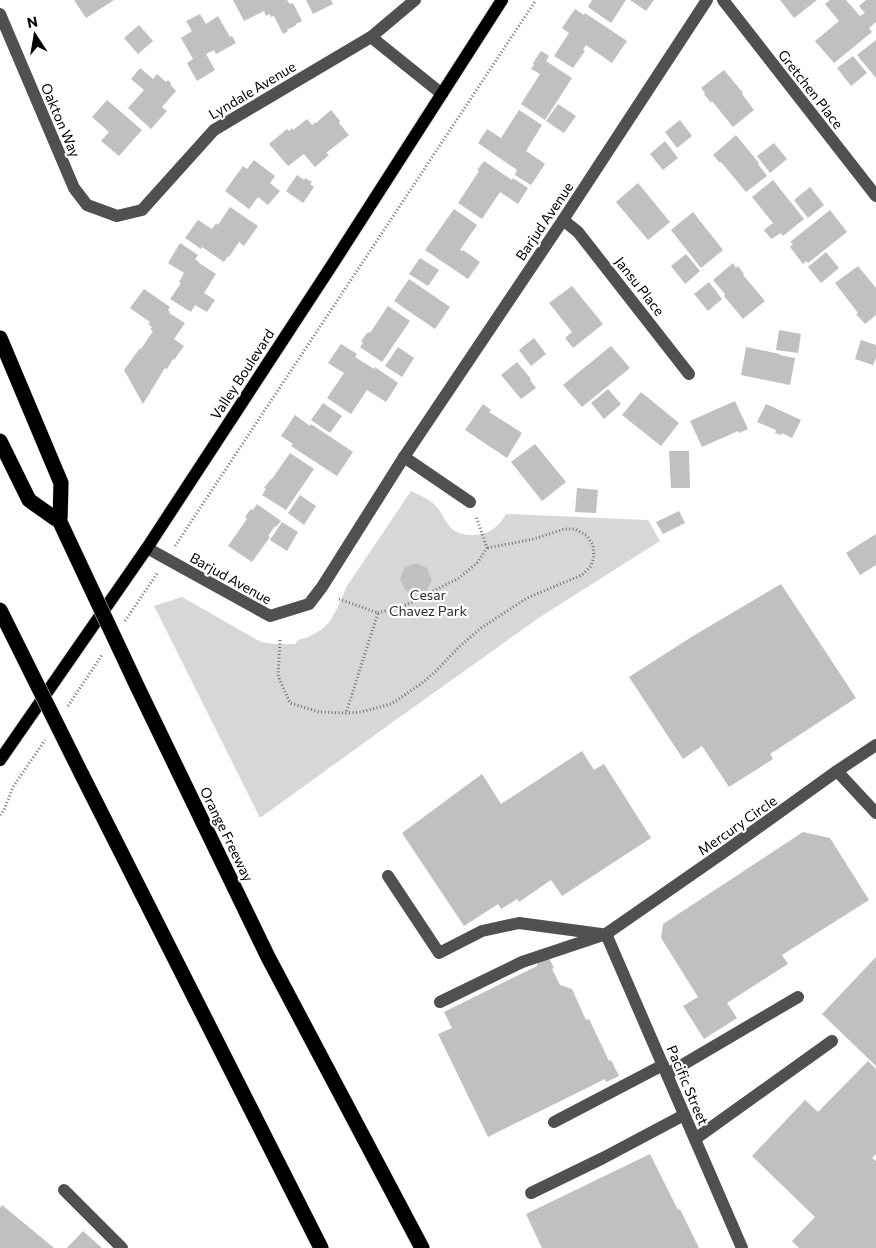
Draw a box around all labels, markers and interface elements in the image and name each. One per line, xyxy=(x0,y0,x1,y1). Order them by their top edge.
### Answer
north arrow xyxy=(10,10,60,60)
text: N xyxy=(25,12,39,31)
street label: Gretchen Place xyxy=(775,46,847,132)
street label: Lyndale Avenue xyxy=(205,57,299,123)
street label: Oakton Way xyxy=(38,80,84,160)
street label: Barjud Avenue xyxy=(512,179,576,263)
street label: Jansu Place xyxy=(612,253,668,319)
street label: Valley Boulevard xyxy=(206,326,278,422)
street label: Barjud Avenue xyxy=(187,549,275,607)
park label: Cesar Chavez Park xyxy=(389,586,467,619)
street label: Orange Freeway xyxy=(197,784,257,884)
street label: Mercury Circle xyxy=(694,791,780,859)
street label: Pacific Street xyxy=(664,1043,713,1128)

